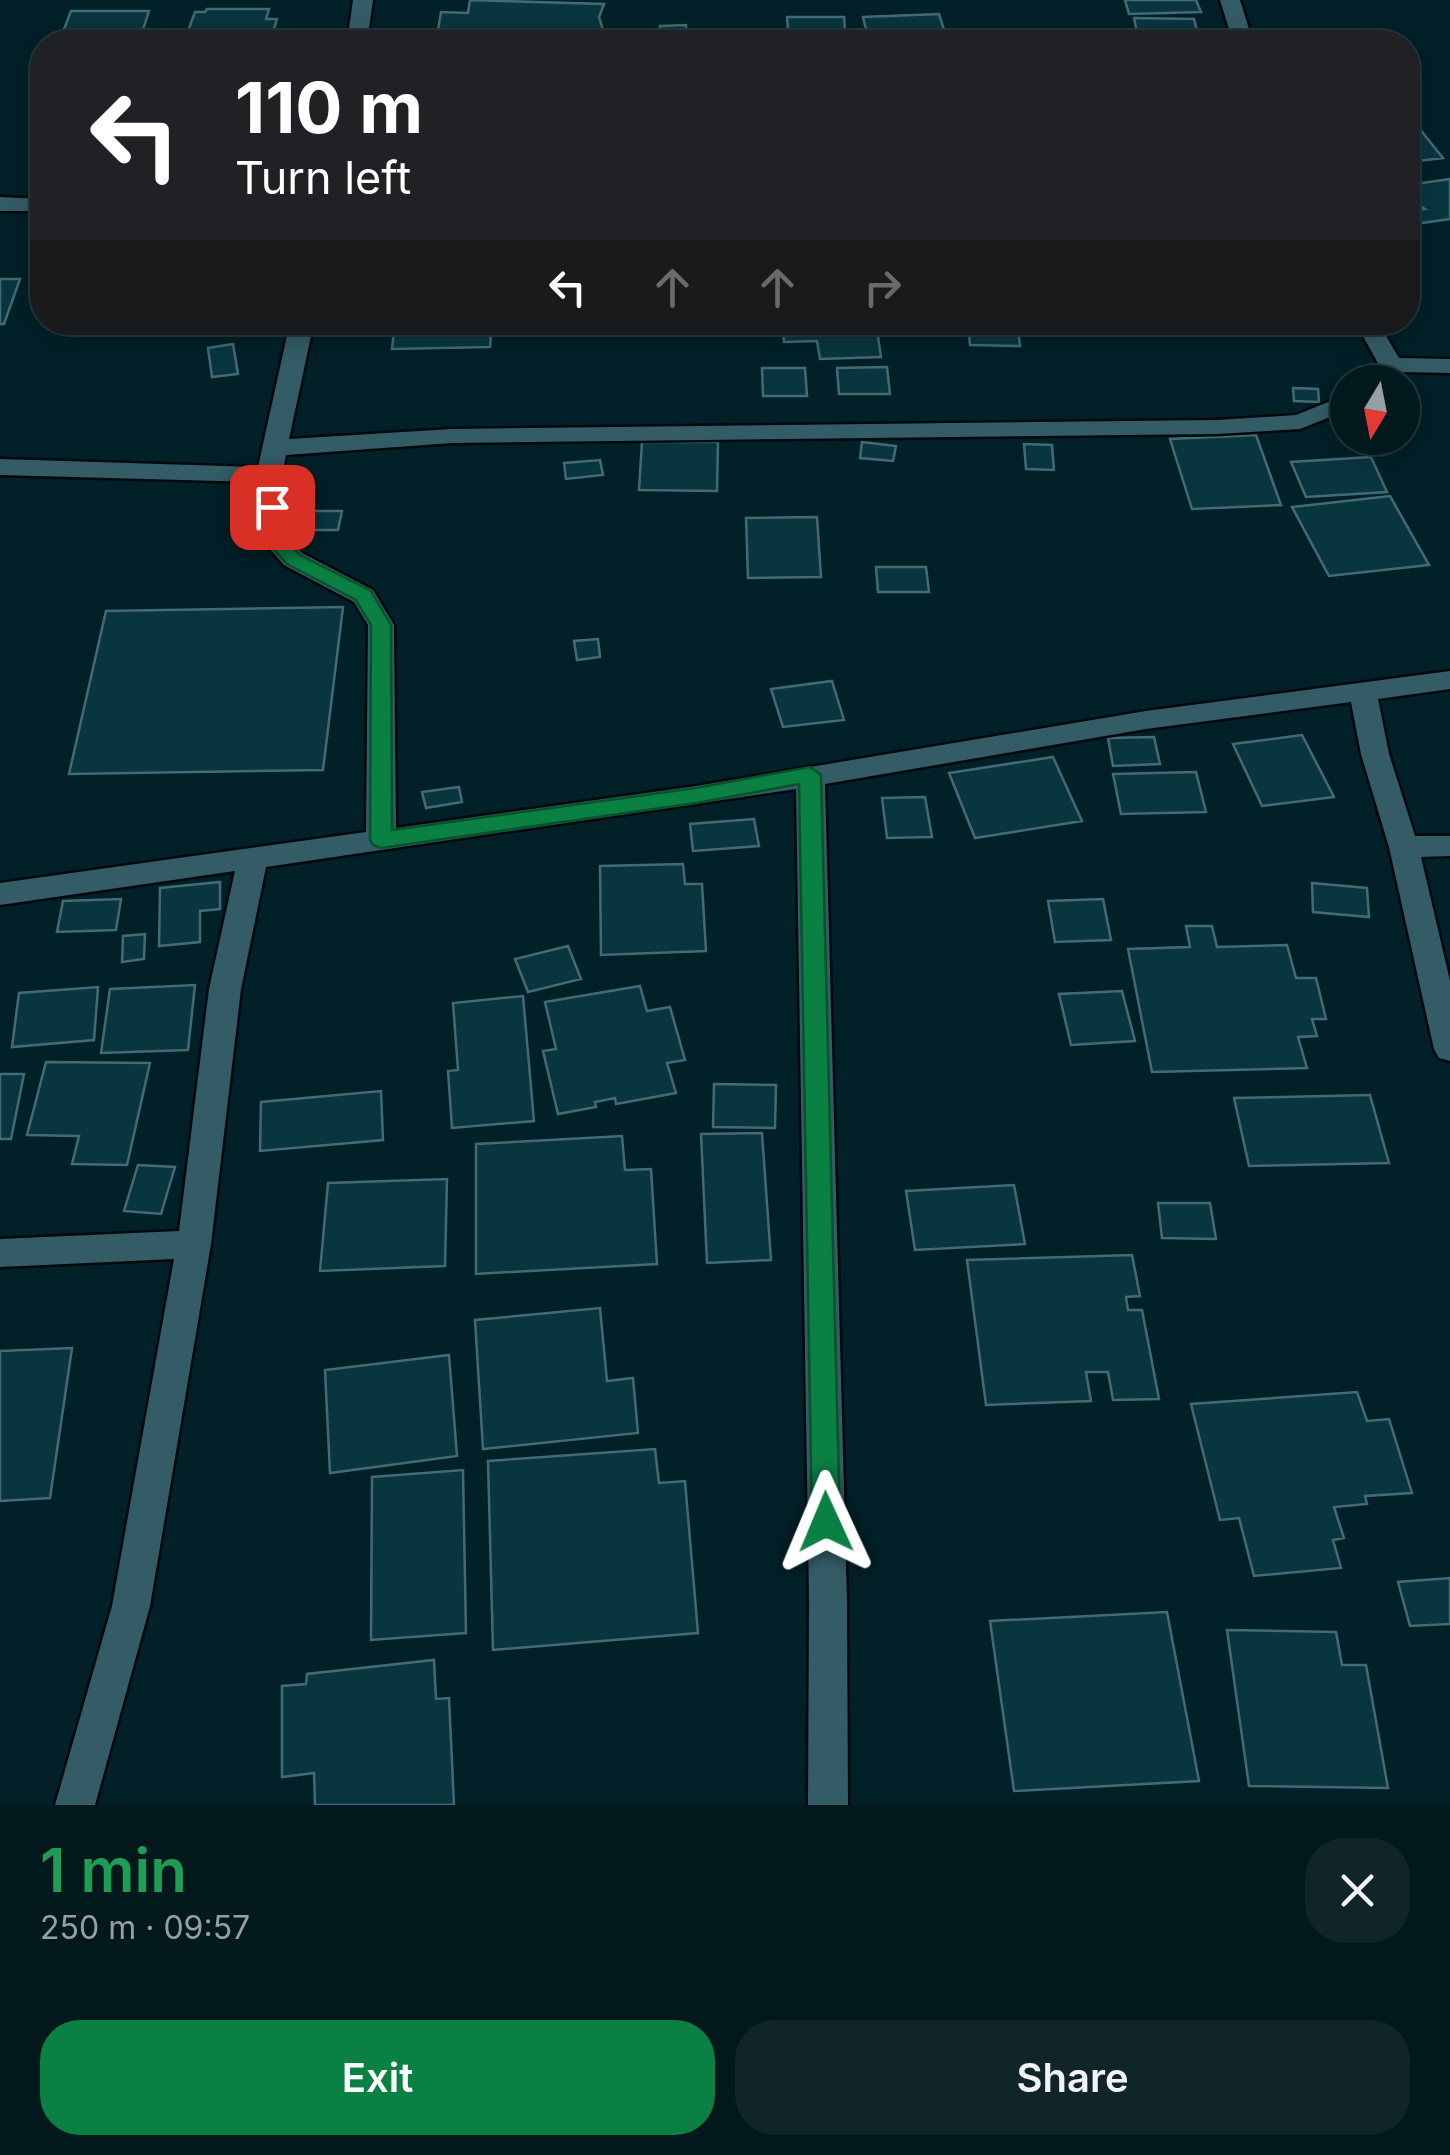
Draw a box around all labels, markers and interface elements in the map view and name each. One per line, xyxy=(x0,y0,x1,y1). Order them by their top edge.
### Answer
text: 110 m xyxy=(235,65,423,150)
icon: left xyxy=(70,70,200,200)
text: Turn left xyxy=(235,150,411,205)
icon: left xyxy=(540,260,595,315)
icon: ahead xyxy=(645,260,700,315)
icon: ahead xyxy=(750,260,805,315)
icon: right xyxy=(855,260,910,315)
north arrow xyxy=(1330,365,1420,455)
map controls xyxy=(1330,365,1420,455)
pin xyxy=(230,465,315,550)
icon: arrive xyxy=(245,480,300,535)
position arrow xyxy=(774,1470,878,1574)
text: 1 min xyxy=(40,1834,187,1906)
button: close xyxy=(1305,1838,1410,1943)
text: 250 m · 09:57 xyxy=(40,1908,250,1947)
button: Exit xyxy=(40,2020,715,2135)
button: Share xyxy=(735,2020,1410,2135)

